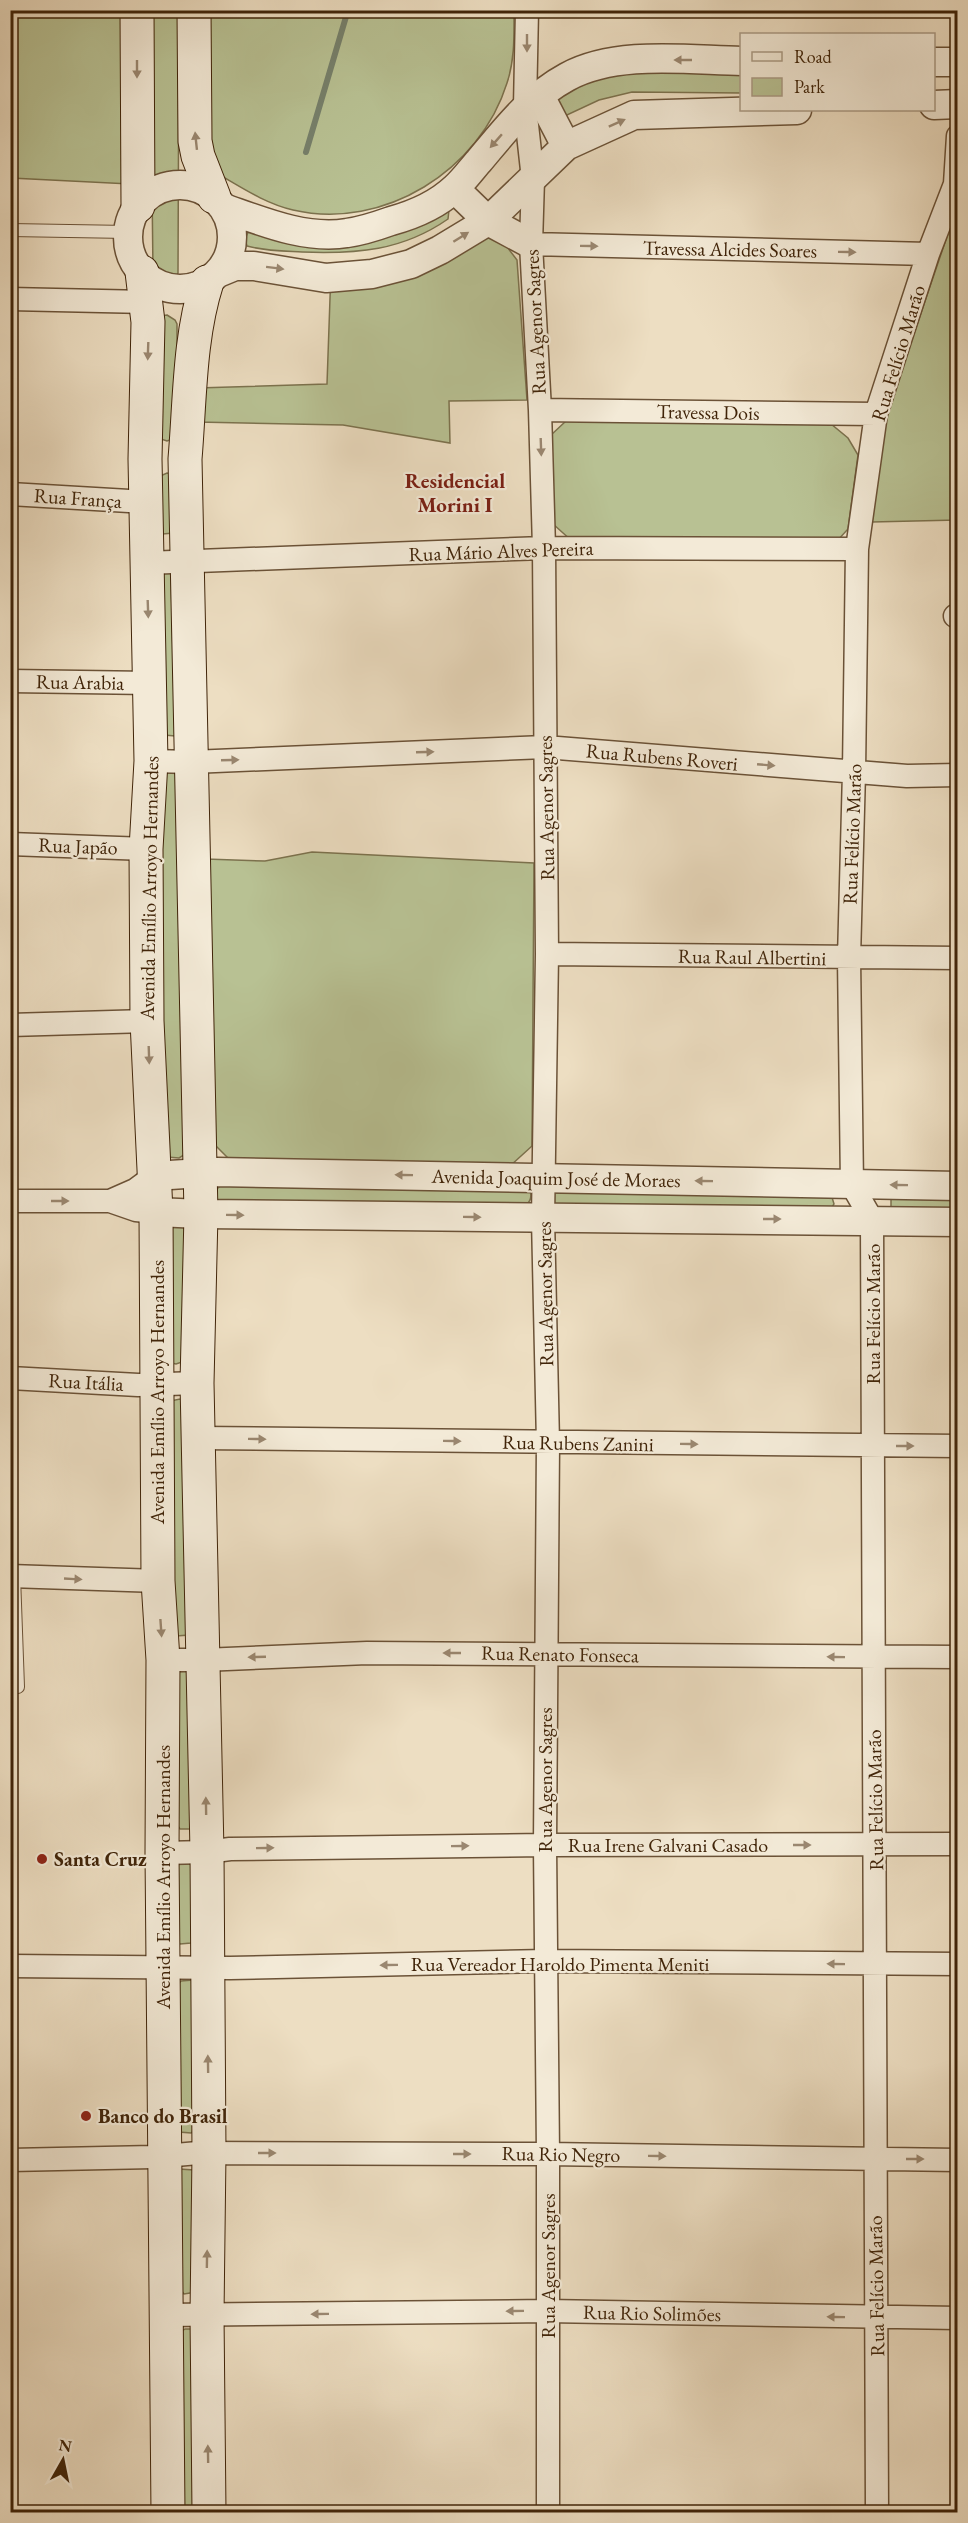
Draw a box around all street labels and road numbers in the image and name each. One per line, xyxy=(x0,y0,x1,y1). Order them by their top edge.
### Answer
street label: Travessa Alcides Soares xyxy=(643,234,817,264)
street label: Rua Agenor Sagres xyxy=(518,249,552,395)
street label: Rua Felício Marão xyxy=(865,282,931,424)
street label: Travessa Dois xyxy=(656,398,760,426)
street label: Rua França xyxy=(33,482,123,514)
street label: Rua Mário Alves Pereira xyxy=(408,535,594,567)
street label: Rua Arabia xyxy=(36,668,124,696)
street label: Rua Agenor Sagres xyxy=(532,735,560,881)
street label: Rua Rubens Roveri xyxy=(585,737,739,777)
street label: Avenida Emílio Arroyo Hernandes xyxy=(134,756,164,1021)
street label: Rua Felício Marão xyxy=(837,763,867,905)
street label: Rua Japão xyxy=(38,832,118,860)
street label: Rua Raul Albertini xyxy=(678,943,827,971)
street label: Avenida Joaquim José de Moraes xyxy=(430,1163,681,1193)
street label: Rua Agenor Sagres xyxy=(531,1221,559,1367)
street label: Rua Felício Marão xyxy=(860,1243,886,1385)
street label: Avenida Emílio Arroyo Hernandes xyxy=(144,1260,170,1525)
street label: Rua Itália xyxy=(48,1367,124,1397)
street label: Rua Rubens Zanini xyxy=(502,1429,654,1457)
street label: Rua Renato Fonseca xyxy=(481,1640,639,1668)
street label: Rua Agenor Sagres xyxy=(532,1707,558,1853)
street label: Rua Felício Marão xyxy=(861,1729,889,1871)
street label: Avenida Emílio Arroyo Hernandes xyxy=(150,1745,176,2010)
street label: Rua Irene Galvani Casado xyxy=(568,1832,768,1858)
street label: Rua Vereador Haroldo Pimenta Meniti xyxy=(411,1951,709,1977)
street label: Rua Rio Negro xyxy=(501,2140,621,2168)
street label: Rua Agenor Sagres xyxy=(535,2193,561,2339)
street label: Rua Felício Marão xyxy=(862,2215,890,2357)
street label: Rua Rio Solimões xyxy=(583,2299,721,2327)

